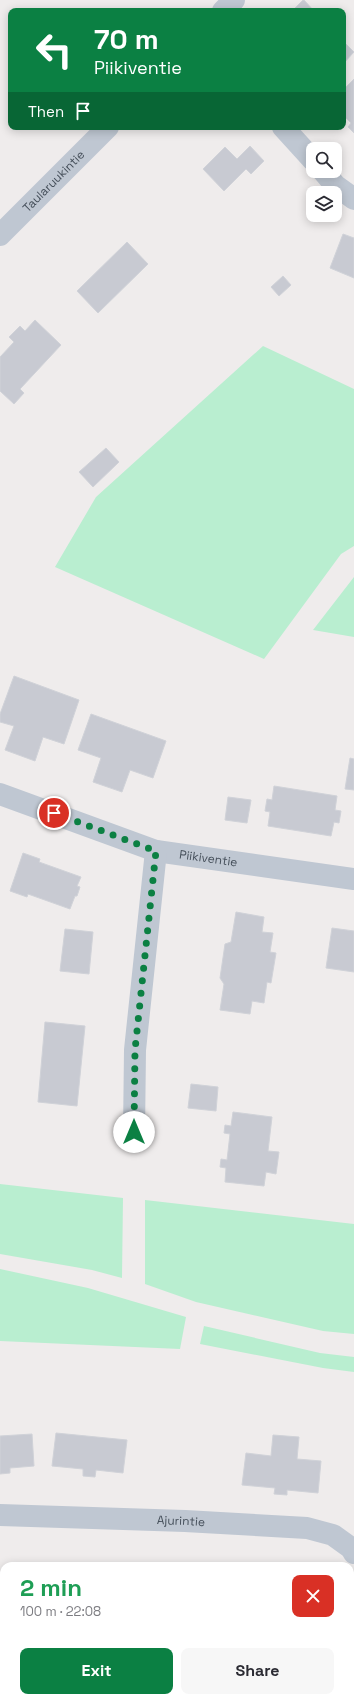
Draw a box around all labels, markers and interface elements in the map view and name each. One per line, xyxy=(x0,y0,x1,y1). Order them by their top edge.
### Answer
text: 70 m xyxy=(94,21,159,57)
icon: left xyxy=(28,24,80,76)
text: Piikiventie xyxy=(94,56,182,79)
icon: arrive xyxy=(72,100,94,122)
text: Then xyxy=(28,102,64,121)
map controls xyxy=(306,142,342,222)
button: search xyxy=(306,142,342,178)
street label: Taularuukintie xyxy=(19,147,88,216)
button: layers xyxy=(306,186,342,222)
pin xyxy=(37,796,71,830)
icon: arrive xyxy=(43,802,65,824)
street label: Piikiventie xyxy=(178,846,239,870)
position arrow xyxy=(113,1111,155,1153)
street label: Ajurintie xyxy=(157,1512,205,1530)
text: 2 min xyxy=(20,1572,82,1603)
button: close xyxy=(292,1575,334,1617)
text: 100 m · 22:08 xyxy=(20,1603,101,1620)
button: Exit xyxy=(20,1648,173,1694)
button: Share xyxy=(181,1648,334,1694)

